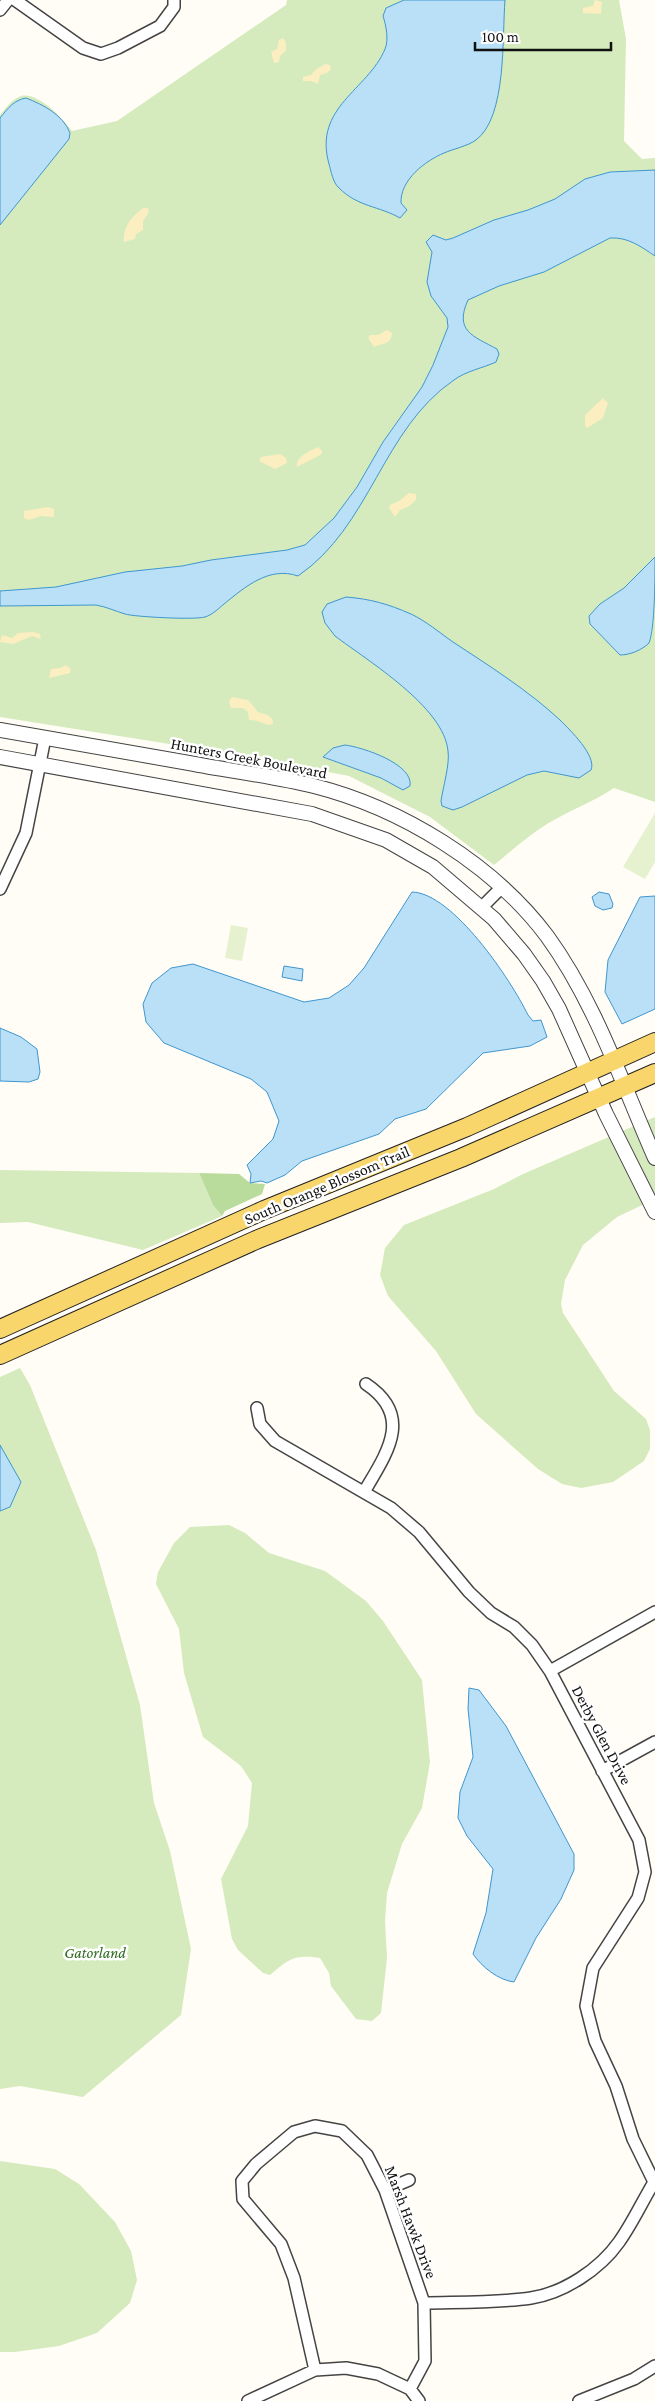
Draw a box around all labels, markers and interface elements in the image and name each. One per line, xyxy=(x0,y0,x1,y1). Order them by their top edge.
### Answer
scale bar xyxy=(475,20,611,52)
text: 100 m xyxy=(482,29,519,45)
street label: Hunters Creek Boulevard xyxy=(169,734,329,782)
street label: South Orange Blossom Trail xyxy=(242,1142,413,1228)
street label: Derby Glen Drive xyxy=(568,1683,635,1788)
park label: Gatorland xyxy=(64,1944,126,1961)
street label: Marsh Hawk Drive xyxy=(382,2163,440,2281)

